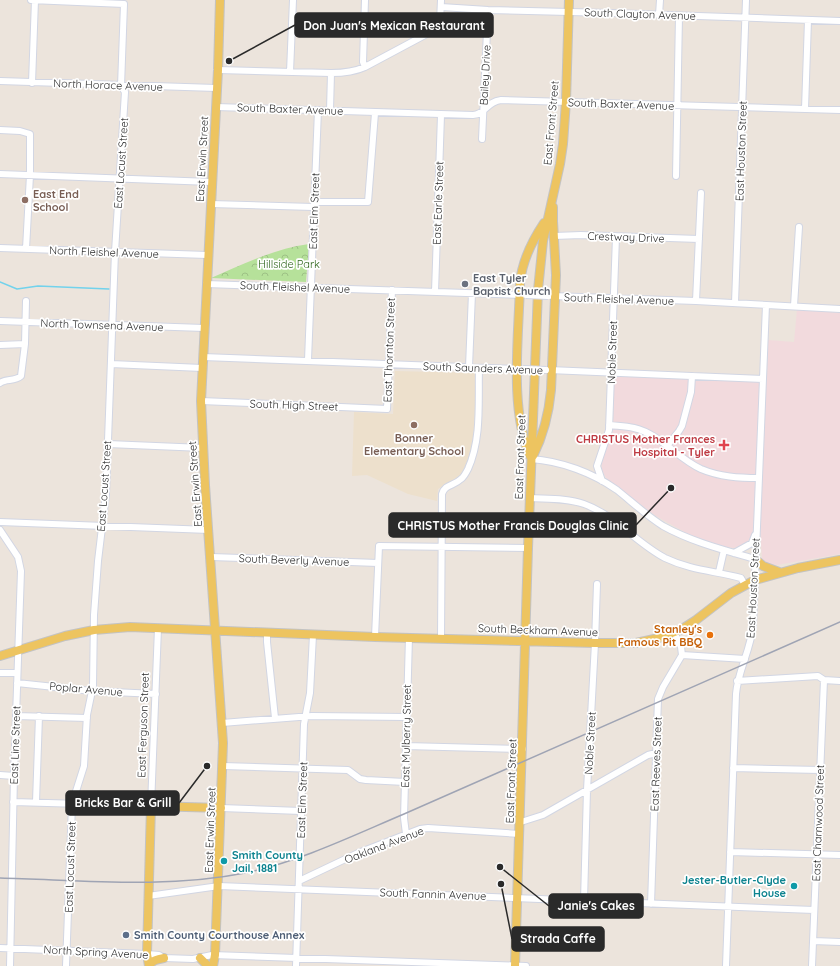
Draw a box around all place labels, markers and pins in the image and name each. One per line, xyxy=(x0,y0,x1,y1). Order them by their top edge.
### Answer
callout: Don Juan's Mexican Restaurant xyxy=(295,13,493,37)
place label: East End School xyxy=(33,187,79,214)
marker: East End School xyxy=(20,195,30,205)
place label: East Tyler Baptist Church xyxy=(473,271,551,298)
marker: East Tyler Baptist Church xyxy=(460,279,470,289)
marker: Bonner Elementary School xyxy=(409,420,419,430)
place label: Bonner Elementary School xyxy=(364,431,464,458)
place label: CHRISTUS Mother Frances Hospital - Tyler xyxy=(576,432,715,459)
marker: CHRISTUS Mother Frances Hospital - Tyler xyxy=(718,439,730,451)
callout: CHRISTUS Mother Francis Douglas Clinic xyxy=(389,513,636,537)
place label: Stanley's Famous Pit BBQ xyxy=(618,622,703,649)
marker: Stanley's Famous Pit BBQ xyxy=(705,630,715,640)
callout: Bricks Bar & Grill xyxy=(66,791,179,815)
place label: Smith County Jail, 1881 xyxy=(232,848,303,875)
marker: Smith County Jail, 1881 xyxy=(219,856,229,866)
place label: Jester-Butler-Clyde House xyxy=(682,873,787,900)
marker: Jester-Butler-Clyde House xyxy=(789,881,799,891)
callout: Janie's Cakes xyxy=(549,894,643,918)
callout: Strada Caffe xyxy=(512,927,604,951)
place label: Smith County Courthouse Annex xyxy=(134,928,305,942)
marker: Smith County Courthouse Annex xyxy=(121,930,131,940)

